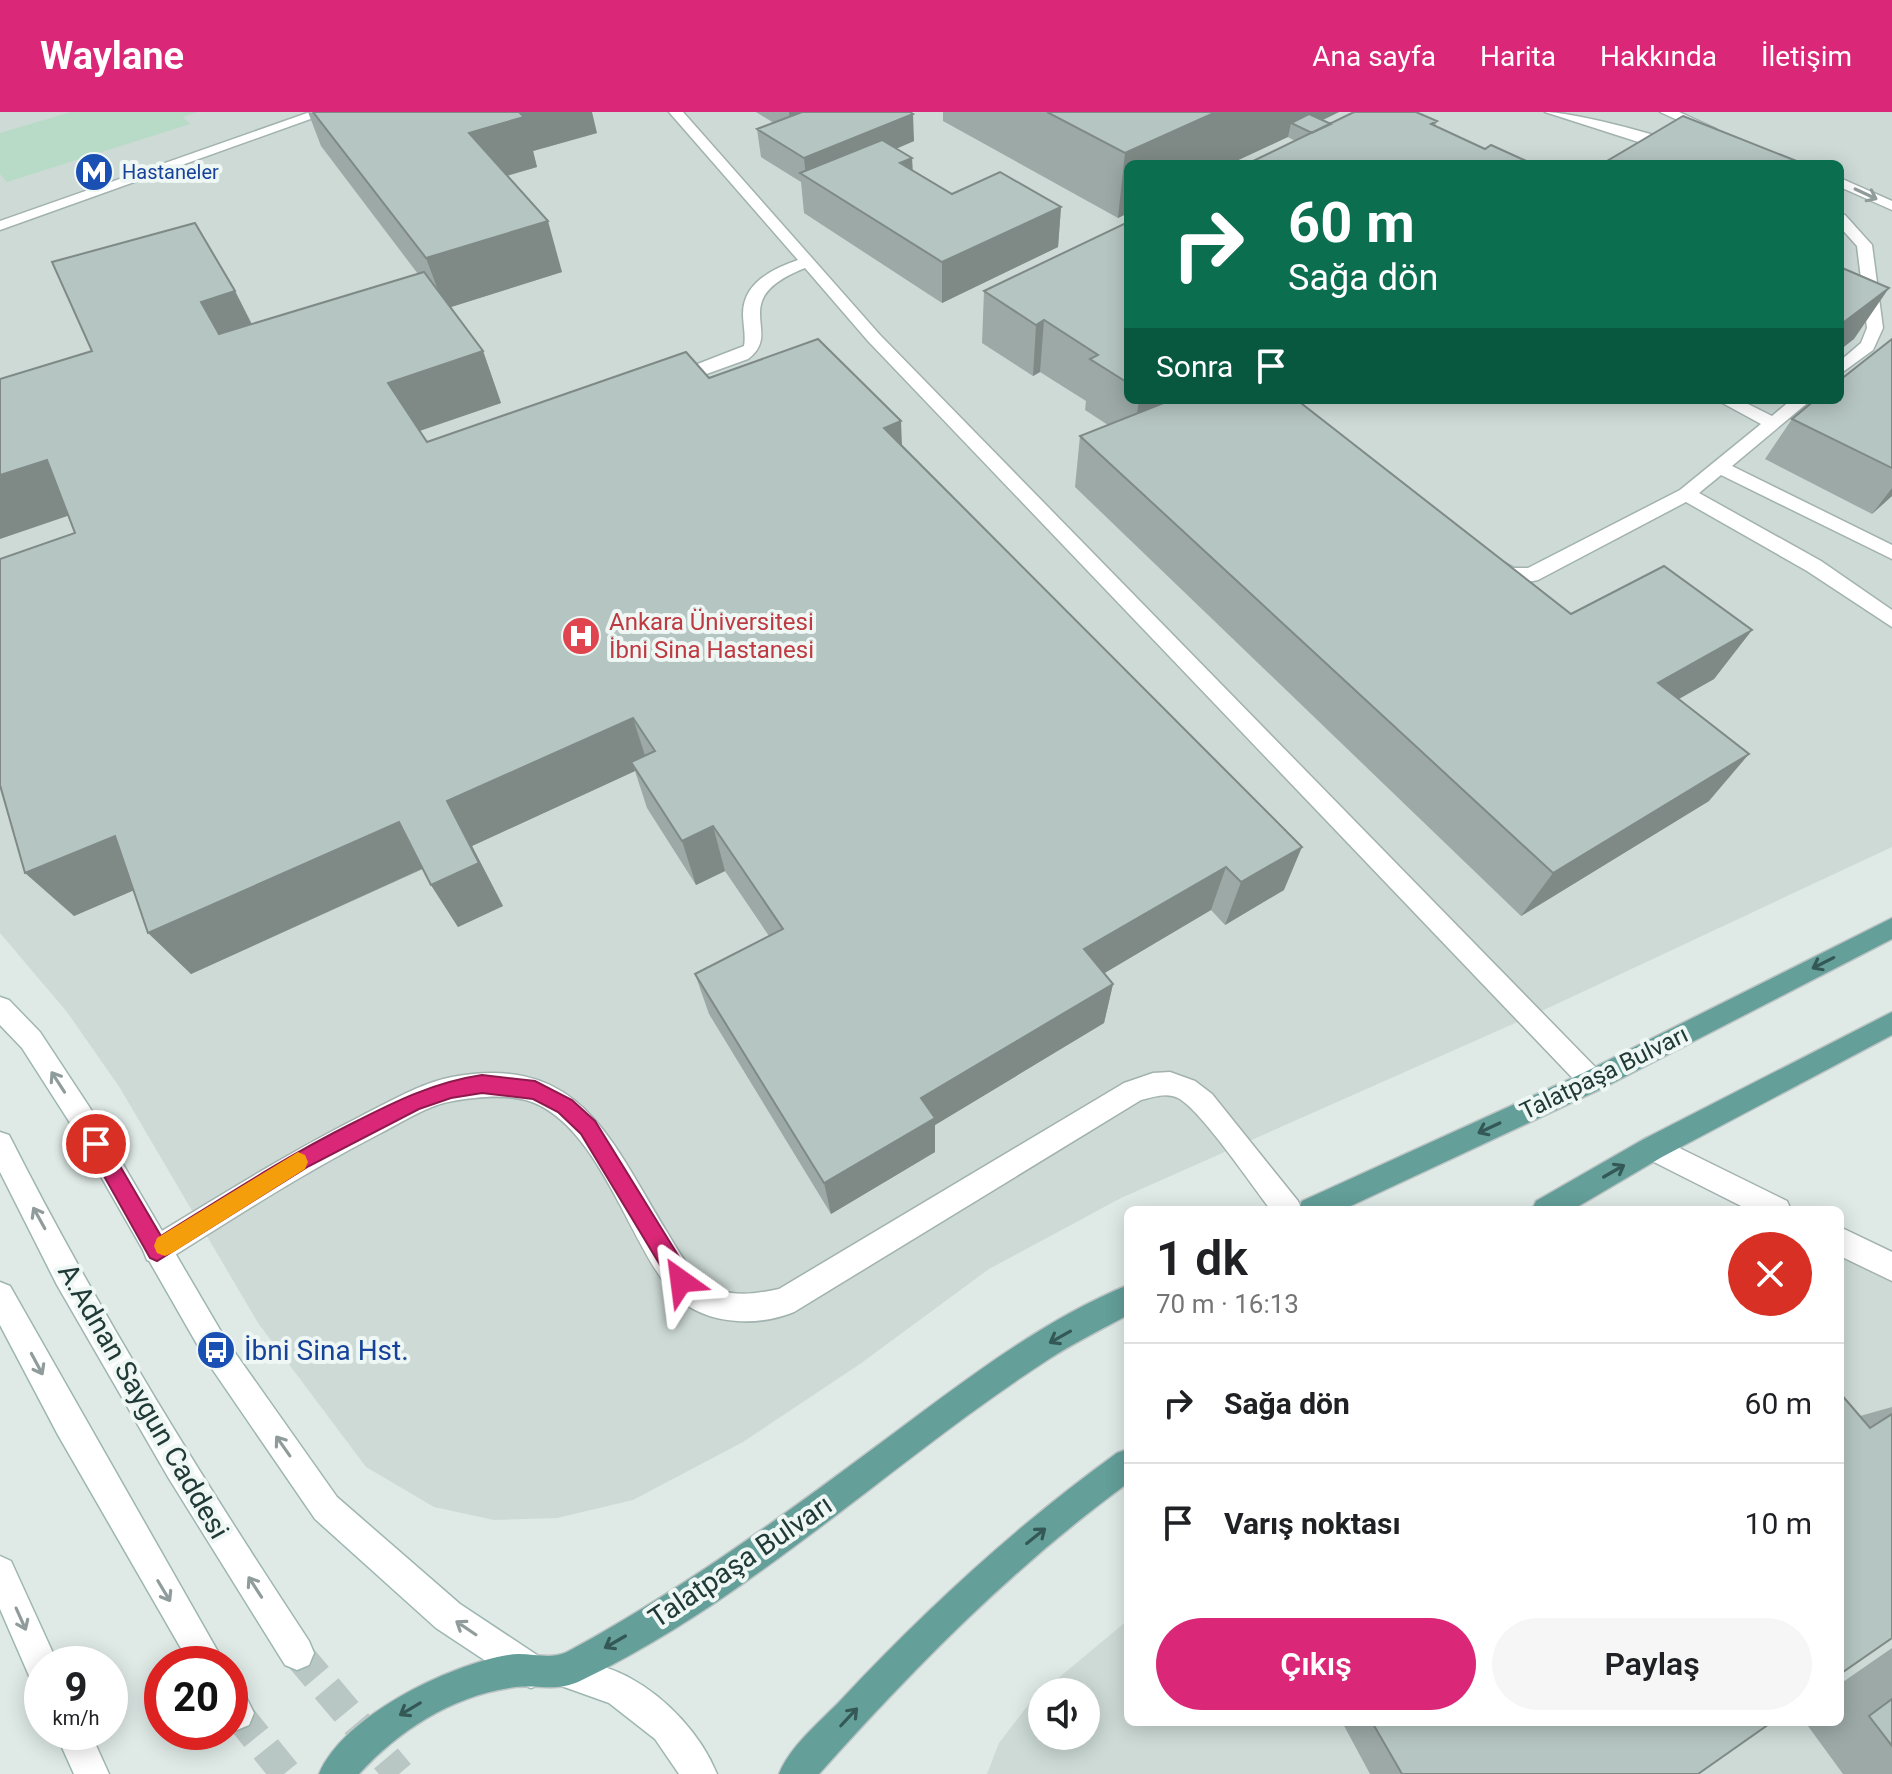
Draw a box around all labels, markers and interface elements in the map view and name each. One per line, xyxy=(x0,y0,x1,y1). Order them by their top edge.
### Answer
text: Waylane xyxy=(40,34,184,78)
text: Ana sayfa xyxy=(1312,40,1436,73)
text: Harita xyxy=(1480,40,1556,73)
text: Hakkında xyxy=(1600,40,1717,73)
text: İletişim xyxy=(1761,40,1852,73)
metro station icon: Hastaneler xyxy=(73,151,115,193)
place label: Hastaneler xyxy=(122,160,219,184)
one-way arrow xyxy=(1854,187,1878,202)
text: 60 m xyxy=(1288,190,1415,256)
icon: right xyxy=(1156,192,1260,296)
text: Sağa dön xyxy=(1288,257,1438,299)
icon: arrive xyxy=(1249,344,1293,388)
text: Sonra xyxy=(1156,349,1233,384)
place label: Ankara Üniversitesi İbni Sina Hastanesi xyxy=(609,608,814,664)
hospital icon: Ankara Üniversitesi İbni Sina Hastanesi xyxy=(560,615,602,657)
one-way arrow xyxy=(1811,956,1835,971)
street label: Talatpaşa Bulvarı xyxy=(1515,1020,1693,1126)
one-way arrow xyxy=(50,1071,66,1094)
pin xyxy=(62,1110,130,1178)
one-way arrow xyxy=(1478,1121,1502,1136)
icon: arrive xyxy=(74,1122,118,1166)
one-way arrow xyxy=(1602,1163,1625,1179)
one-way arrow xyxy=(30,1207,46,1230)
text: 1 dk xyxy=(1156,1230,1248,1287)
button: close xyxy=(1728,1232,1812,1316)
position arrow xyxy=(639,1239,723,1323)
street label: A.Adnan Saygun Caddesi xyxy=(51,1258,236,1545)
text: 70 m · 16:13 xyxy=(1156,1289,1299,1319)
bus stop icon: İbni Sina Hst. xyxy=(195,1329,237,1371)
one-way arrow xyxy=(1049,1329,1072,1345)
place label: İbni Sina Hst. xyxy=(244,1334,409,1367)
one-way arrow xyxy=(29,1352,45,1376)
icon: right xyxy=(1156,1381,1200,1425)
text: Sağa dön xyxy=(1224,1386,1350,1421)
text: 60 m xyxy=(1745,1386,1812,1421)
one-way arrow xyxy=(275,1435,291,1457)
street label: Talatpaşa Bulvarı xyxy=(642,1488,838,1635)
icon: arrive xyxy=(1156,1501,1200,1545)
text: Varış noktası xyxy=(1224,1506,1401,1541)
text: 10 m xyxy=(1745,1506,1812,1541)
one-way arrow xyxy=(1025,1528,1046,1545)
one-way arrow xyxy=(246,1577,263,1599)
one-way arrow xyxy=(156,1579,172,1602)
one-way arrow xyxy=(14,1606,29,1630)
button: Çıkış xyxy=(1156,1618,1476,1710)
button: Paylaş xyxy=(1492,1618,1812,1710)
one-way arrow xyxy=(455,1620,477,1636)
one-way arrow xyxy=(604,1634,627,1650)
speed limit sign: 20 xyxy=(144,1646,248,1750)
text: 9 xyxy=(65,1664,87,1711)
map controls xyxy=(1028,1678,1100,1750)
button: sound xyxy=(1028,1678,1100,1750)
one-way arrow xyxy=(399,1701,422,1717)
text: km/h xyxy=(53,1706,99,1730)
one-way arrow xyxy=(839,1707,857,1727)

